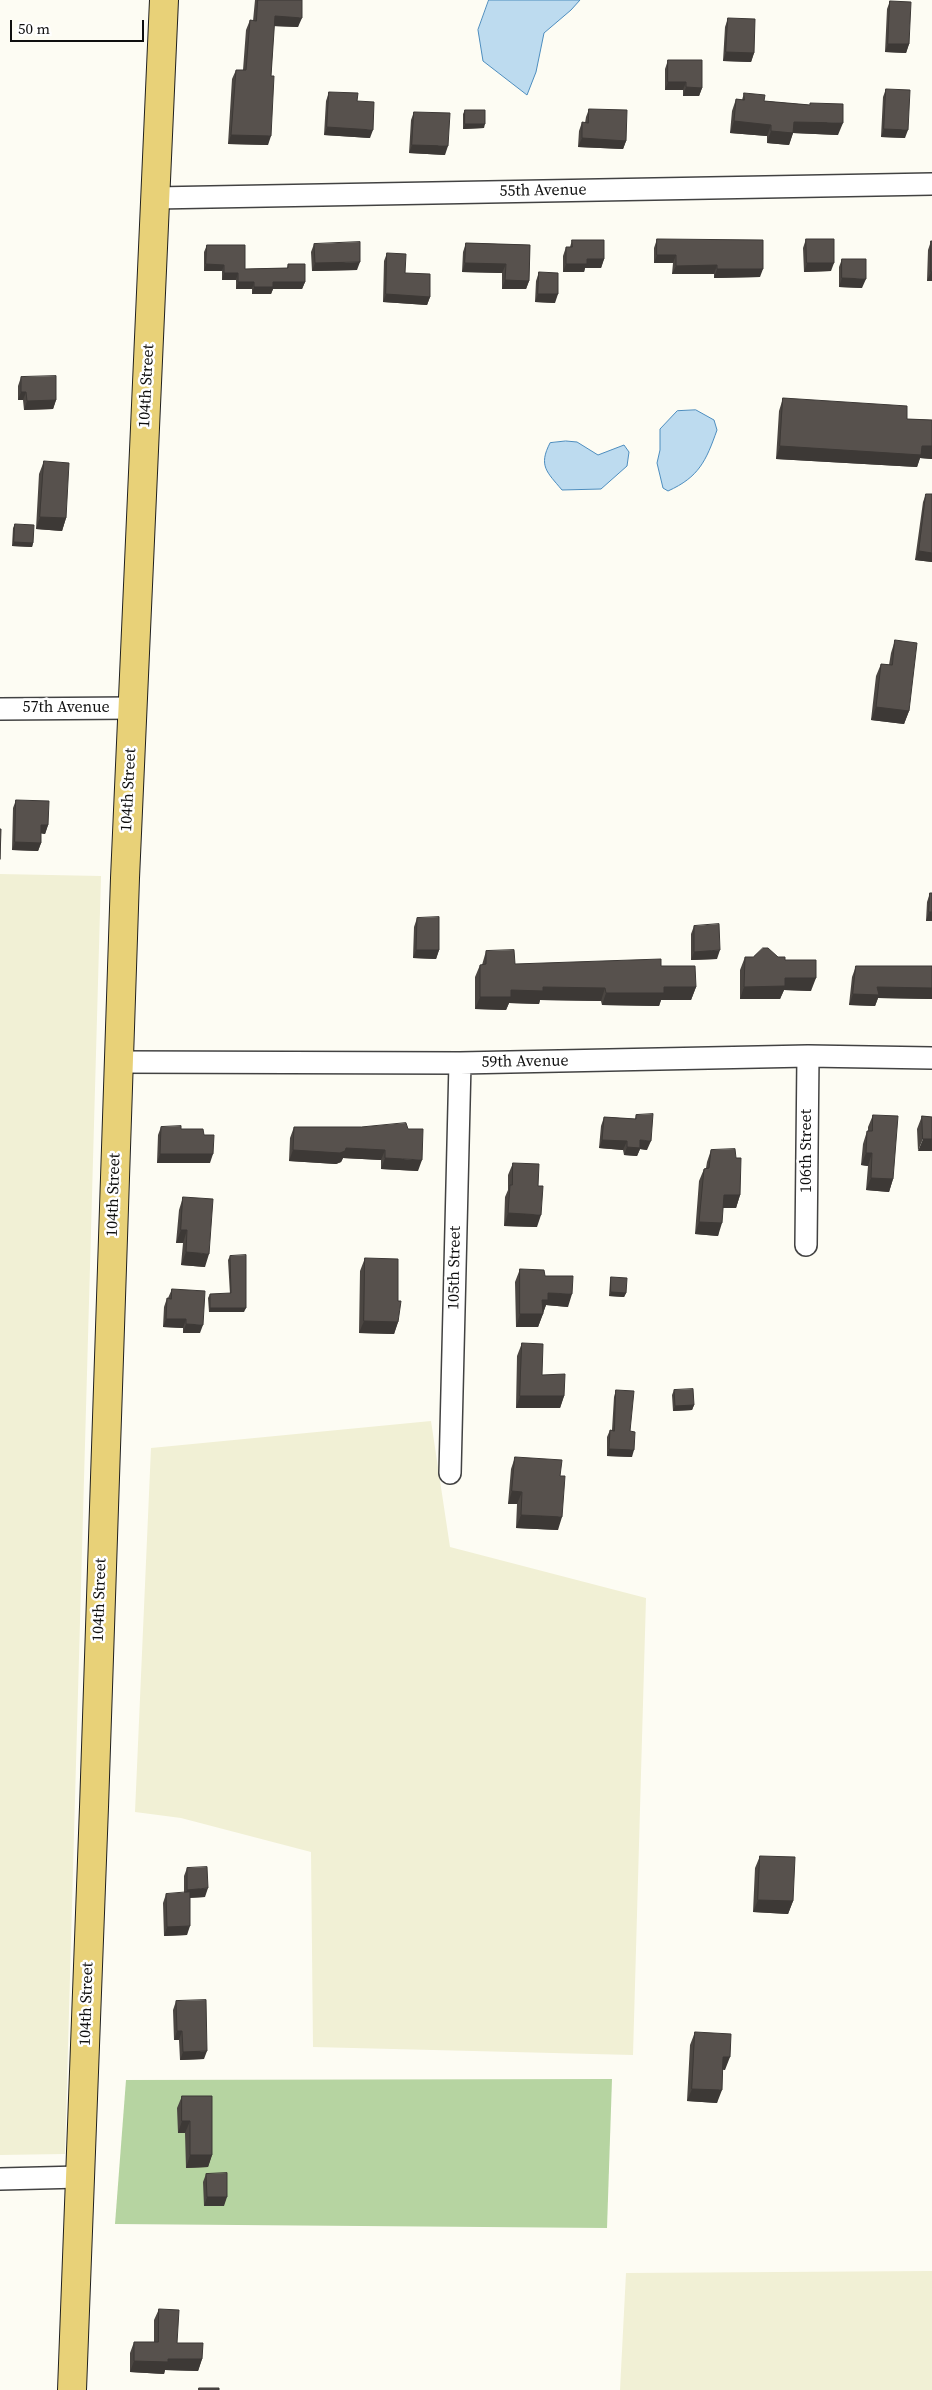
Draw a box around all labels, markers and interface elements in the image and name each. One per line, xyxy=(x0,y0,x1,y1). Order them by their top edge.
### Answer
scale bar xyxy=(12,10,146,42)
text: 50 m xyxy=(18,18,50,39)
street label: 55th Avenue xyxy=(499,181,587,201)
street label: 104th Street xyxy=(135,344,159,428)
street label: 57th Avenue xyxy=(22,698,110,718)
street label: 104th Street xyxy=(117,748,141,832)
street label: 59th Avenue xyxy=(481,1052,569,1072)
street label: 106th Street xyxy=(797,1109,817,1193)
street label: 104th Street xyxy=(103,1153,125,1237)
street label: 105th Street xyxy=(445,1226,465,1310)
street label: 104th Street xyxy=(89,1558,111,1642)
street label: 104th Street xyxy=(76,1962,98,2046)

